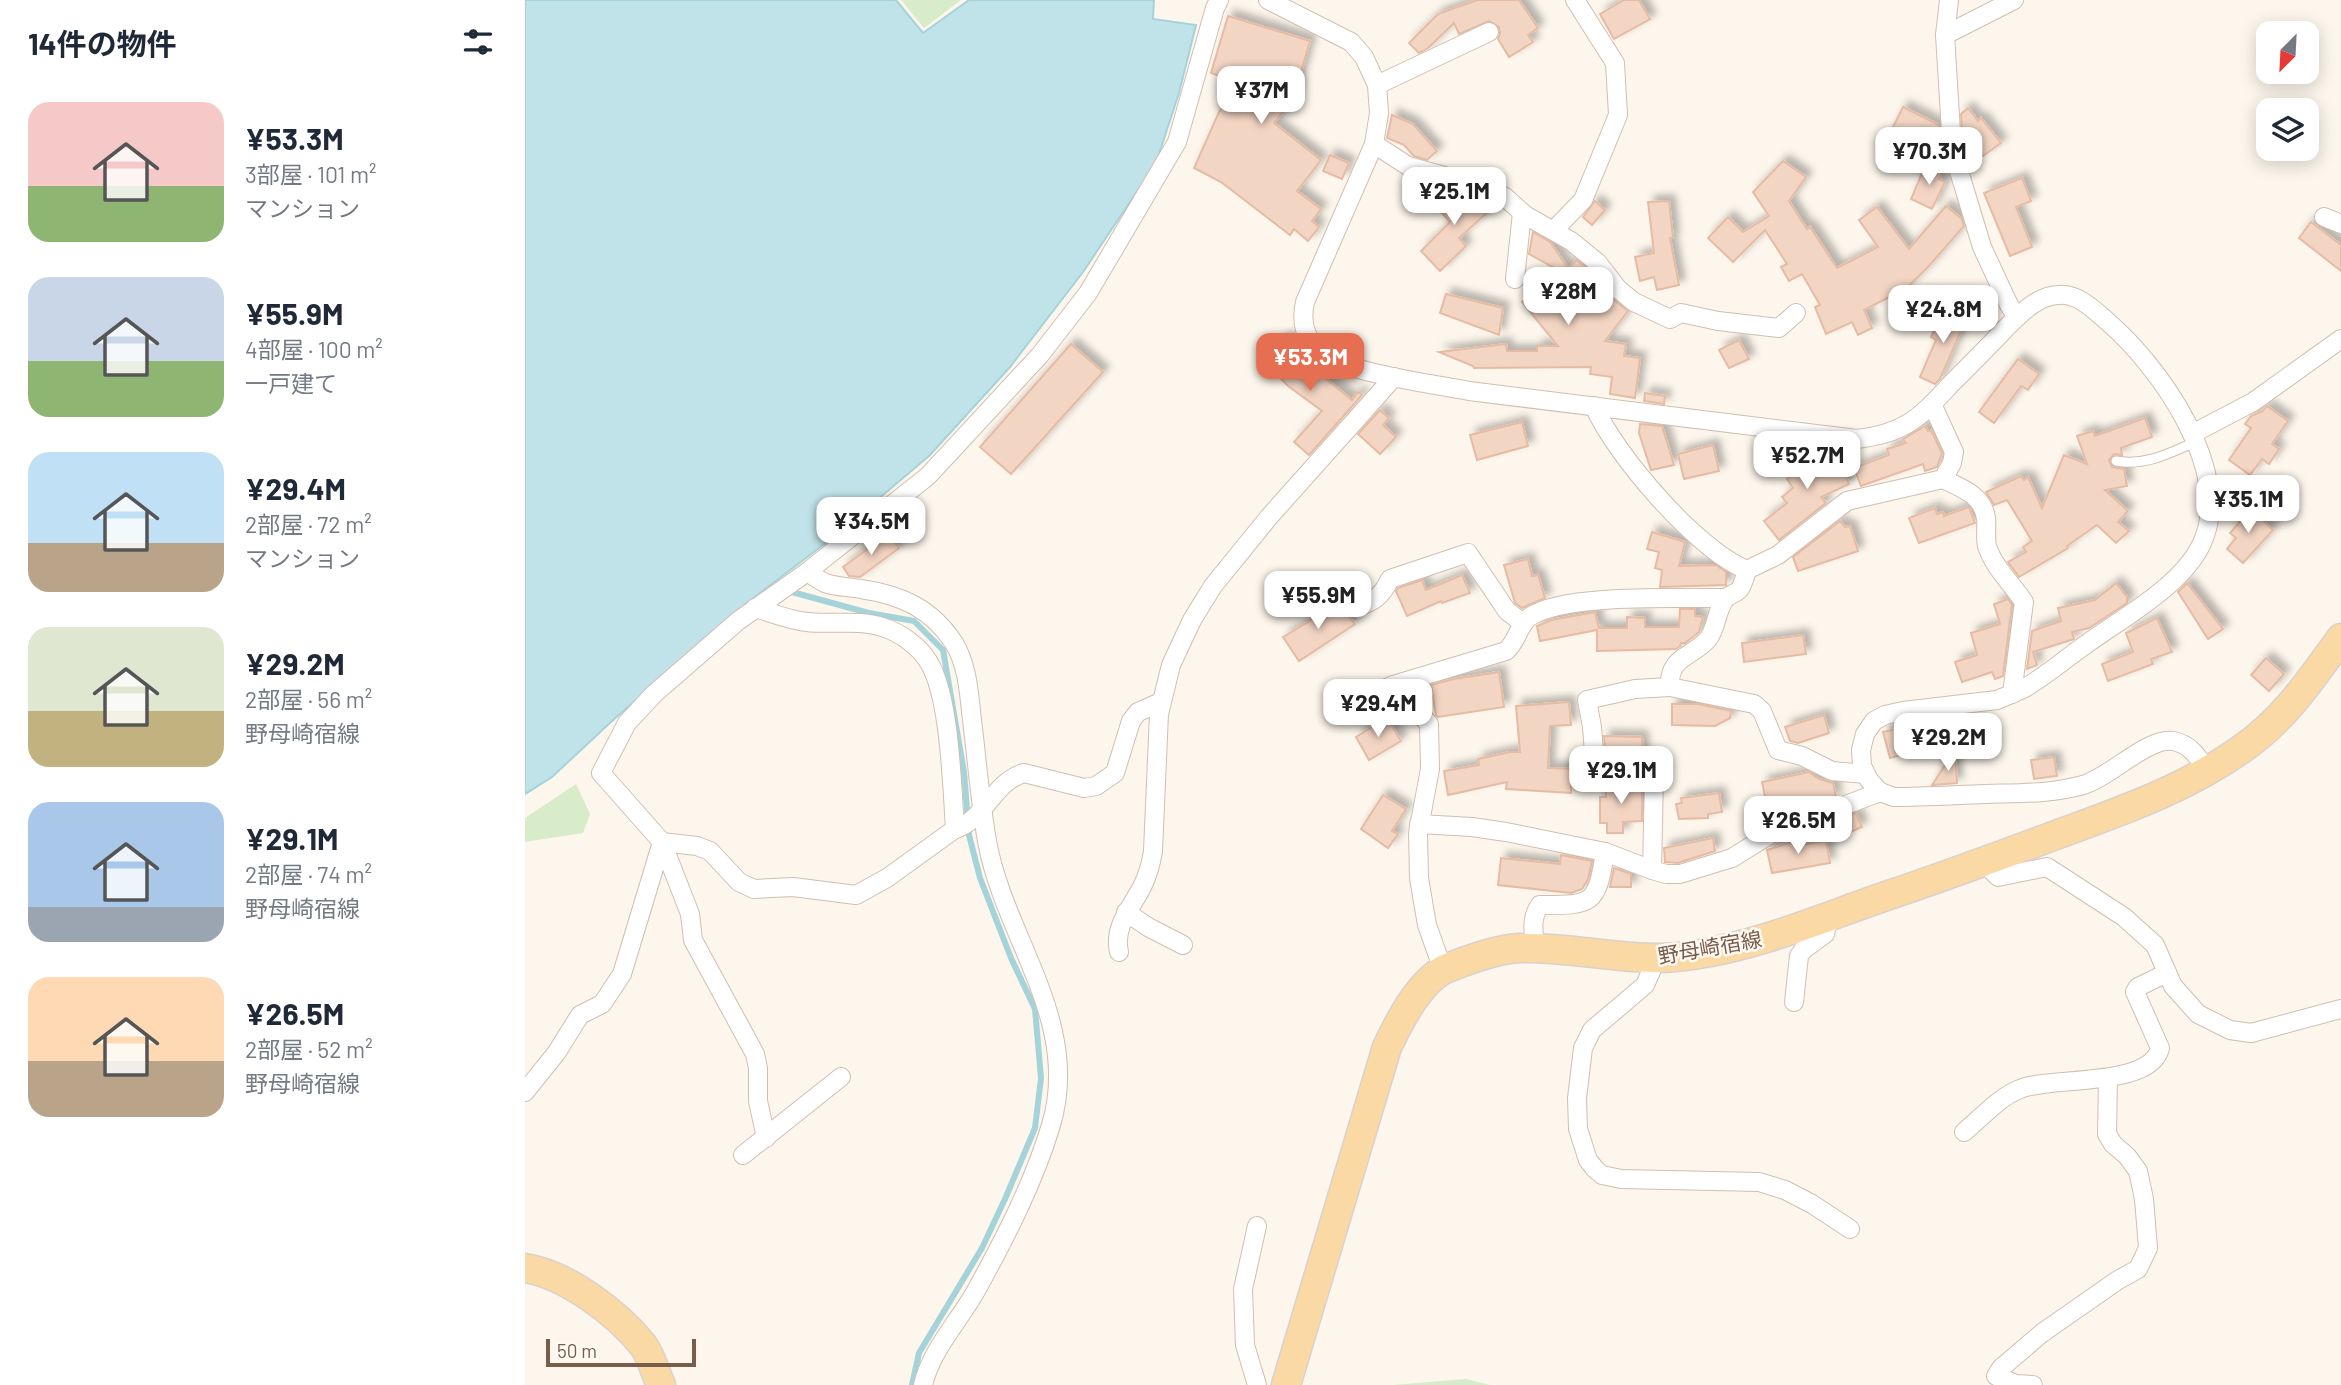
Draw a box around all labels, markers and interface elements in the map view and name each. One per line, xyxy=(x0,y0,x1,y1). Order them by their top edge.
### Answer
north arrow xyxy=(2256,21,2319,84)
map controls xyxy=(2256,21,2319,161)
icon: filters xyxy=(459,23,497,61)
text: 14件の物件 xyxy=(28,25,177,61)
pin: ¥37M xyxy=(1220,66,1302,126)
text: ¥37M xyxy=(1233,75,1289,103)
button: layers xyxy=(2256,98,2319,161)
text: ¥53.3M xyxy=(245,120,344,156)
pin: ¥70.3M xyxy=(1872,128,1986,187)
icon: home xyxy=(84,130,168,214)
text: ¥70.3M xyxy=(1891,136,1967,164)
text: 3部屋 · 101 m² xyxy=(245,160,376,188)
pin: ¥25.1M xyxy=(1397,168,1511,227)
text: ¥25.1M xyxy=(1418,176,1490,204)
text: マンション xyxy=(245,194,360,222)
pin: ¥28M xyxy=(1527,268,1609,327)
text: ¥28M xyxy=(1539,276,1597,304)
pin: ¥24.8M xyxy=(1886,286,2000,345)
text: ¥24.8M xyxy=(1904,294,1982,322)
text: ¥55.9M xyxy=(245,295,343,331)
icon: home xyxy=(84,305,168,389)
pin: ¥53.3M xyxy=(1253,334,1367,393)
text: 4部屋 · 100 m² xyxy=(245,335,383,363)
text: ¥53.3M xyxy=(1272,342,1348,370)
text: 一戸建て xyxy=(245,369,337,397)
pin: ¥52.7M xyxy=(1750,432,1864,491)
text: ¥52.7M xyxy=(1769,440,1845,468)
text: ¥29.4M xyxy=(245,470,346,506)
pin: ¥35.1M xyxy=(2191,476,2305,535)
icon: home xyxy=(84,480,168,564)
text: ¥35.1M xyxy=(2212,484,2284,512)
pin: ¥34.5M xyxy=(814,498,928,557)
text: ¥34.5M xyxy=(832,506,910,534)
text: 2部屋 · 72 m² xyxy=(245,510,372,538)
text: マンション xyxy=(245,544,360,572)
pin: ¥55.9M xyxy=(1261,572,1375,631)
text: ¥55.9M xyxy=(1280,580,1356,608)
text: ¥29.2M xyxy=(245,645,345,681)
icon: home xyxy=(84,655,168,739)
pin: ¥29.4M xyxy=(1321,680,1435,739)
text: 2部屋 · 56 m² xyxy=(245,685,372,713)
text: ¥29.4M xyxy=(1339,688,1417,716)
pin: ¥29.2M xyxy=(1891,714,2005,773)
text: 野母崎宿線 xyxy=(245,719,360,747)
text: ¥29.2M xyxy=(1910,722,1986,750)
pin: ¥29.1M xyxy=(1564,746,1678,806)
text: ¥29.1M xyxy=(1585,755,1657,783)
pin: ¥26.5M xyxy=(1741,796,1855,856)
text: ¥26.5M xyxy=(1760,805,1836,833)
text: ¥29.1M xyxy=(245,820,338,856)
icon: home xyxy=(84,830,168,914)
text: 2部屋 · 74 m² xyxy=(245,860,372,888)
text: 野母崎宿線 xyxy=(245,894,360,922)
street label: 野母崎宿線 xyxy=(1656,925,1764,968)
text: ¥26.5M xyxy=(245,995,344,1031)
icon: home xyxy=(84,1005,168,1089)
text: 2部屋 · 52 m² xyxy=(245,1035,373,1063)
text: 野母崎宿線 xyxy=(245,1069,360,1097)
scale bar xyxy=(546,1336,697,1368)
text: 50 m xyxy=(557,1339,597,1362)

